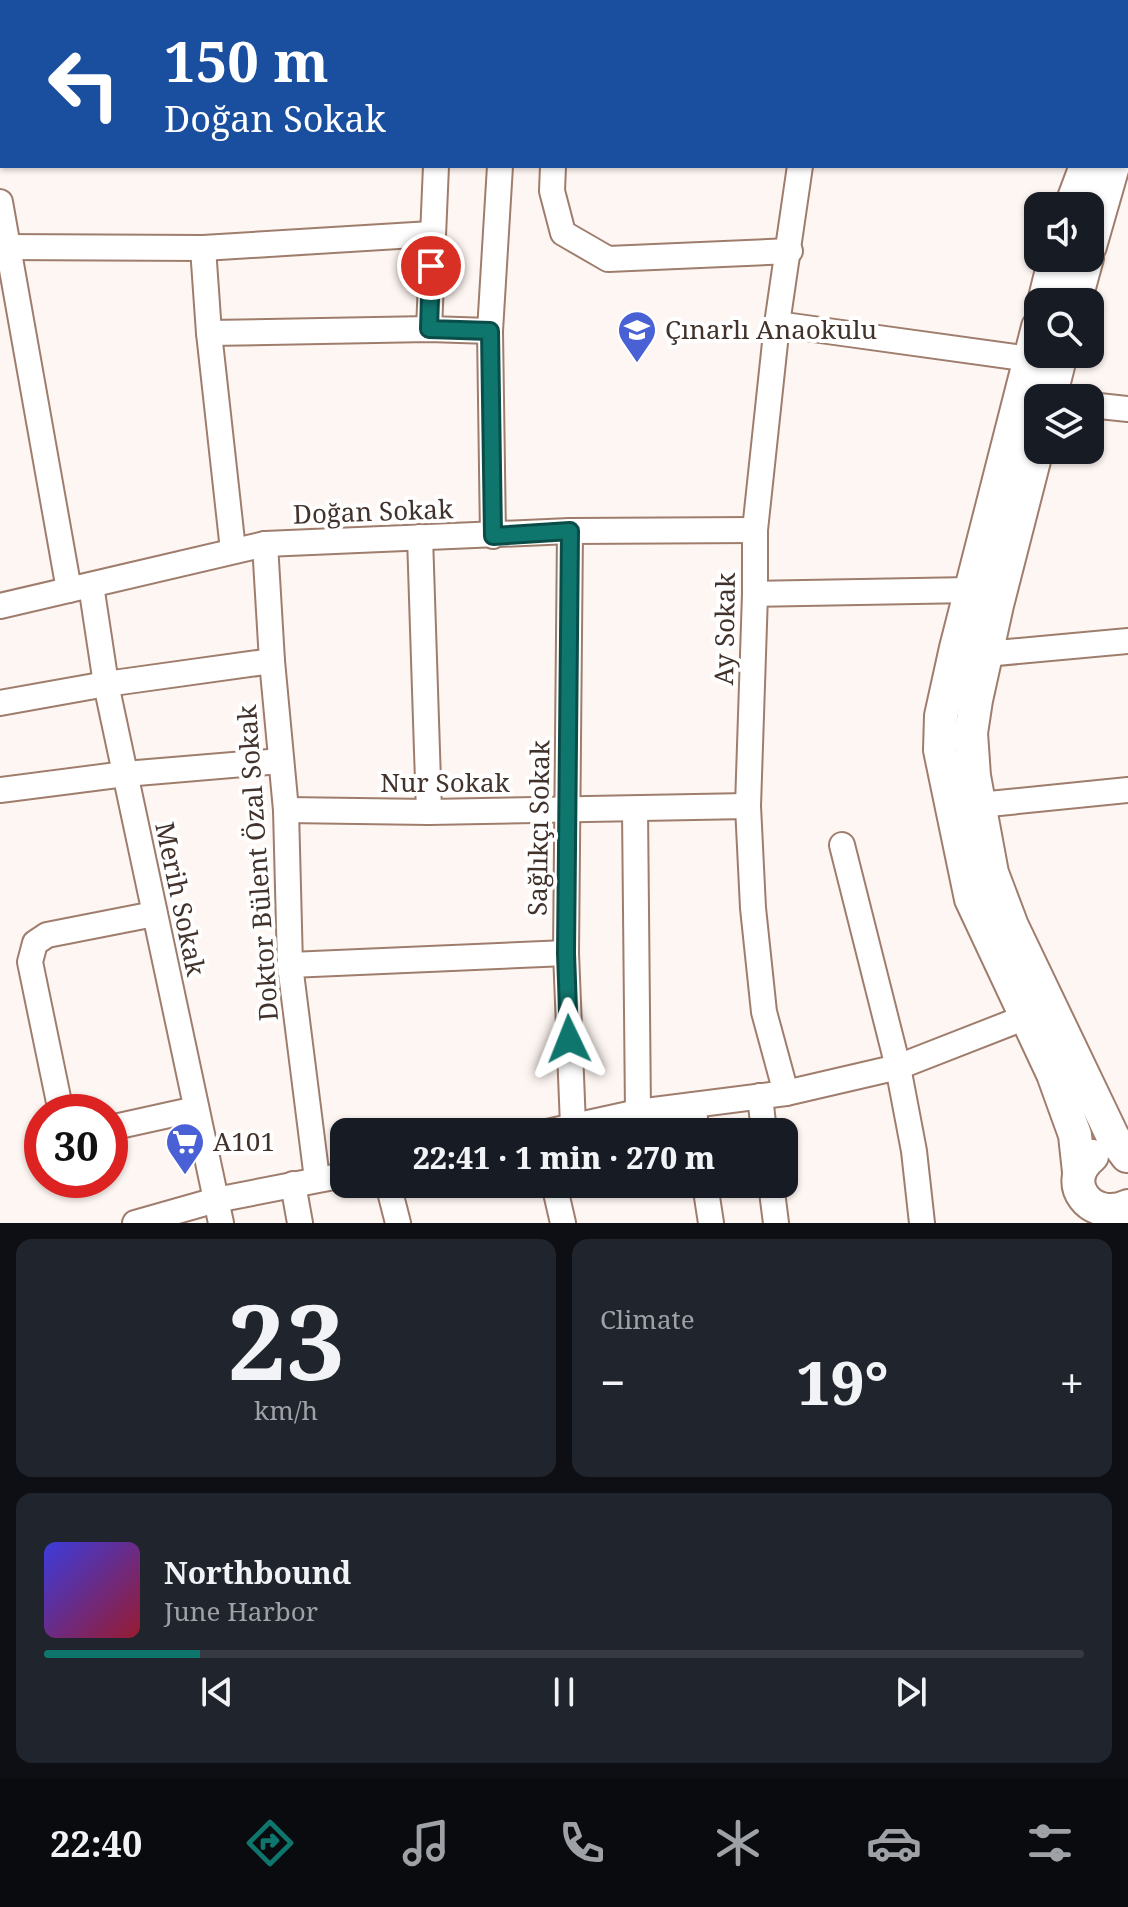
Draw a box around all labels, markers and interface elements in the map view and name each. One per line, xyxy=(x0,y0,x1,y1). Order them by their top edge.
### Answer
text: 150 m xyxy=(164,22,329,98)
icon: left xyxy=(32,32,136,136)
text: Doğan Sokak xyxy=(164,94,386,143)
map controls xyxy=(1024,192,1104,464)
button: sound xyxy=(1024,192,1104,272)
pin xyxy=(397,232,465,300)
icon: arrive xyxy=(409,244,453,288)
button: search xyxy=(1024,288,1104,368)
school or university icon: Çınarlı Anaokulu xyxy=(616,309,658,364)
place label: Çınarlı Anaokulu xyxy=(665,311,877,347)
button: layers xyxy=(1024,384,1104,464)
street label: Doğan Sokak xyxy=(292,490,454,532)
street label: Ay Sokak xyxy=(705,572,743,686)
street label: Doktor Bülent Özal Sokak xyxy=(228,703,286,1022)
street label: Sağlıkçı Sokak xyxy=(518,739,558,916)
street label: Nur Sokak xyxy=(380,764,511,800)
street label: Merih Sokak xyxy=(147,819,215,980)
position arrow xyxy=(527,997,611,1081)
speed limit sign: 30 xyxy=(24,1094,128,1198)
supermarket icon: A101 xyxy=(164,1121,206,1176)
place label: A101 xyxy=(213,1123,275,1159)
text: 22:41 · 1 min · 270 m xyxy=(413,1137,715,1178)
text: 23 xyxy=(227,1269,345,1410)
text: Climate xyxy=(600,1301,695,1337)
text: 19° xyxy=(796,1341,888,1423)
text: − xyxy=(600,1352,625,1412)
text: + xyxy=(1059,1352,1084,1412)
text: km/h xyxy=(254,1392,318,1428)
text: Northbound xyxy=(164,1552,351,1593)
text: June Harbor xyxy=(164,1593,318,1629)
icon: previous xyxy=(195,1670,239,1714)
icon: pause xyxy=(542,1670,586,1714)
icon: next xyxy=(889,1670,933,1714)
icon: directions xyxy=(242,1815,298,1871)
icon: music xyxy=(398,1815,454,1871)
icon: phone xyxy=(554,1815,610,1871)
icon: climate xyxy=(710,1815,766,1871)
icon: car xyxy=(866,1815,922,1871)
icon: filters xyxy=(1022,1815,1078,1871)
text: 22:40 xyxy=(50,1819,142,1868)

